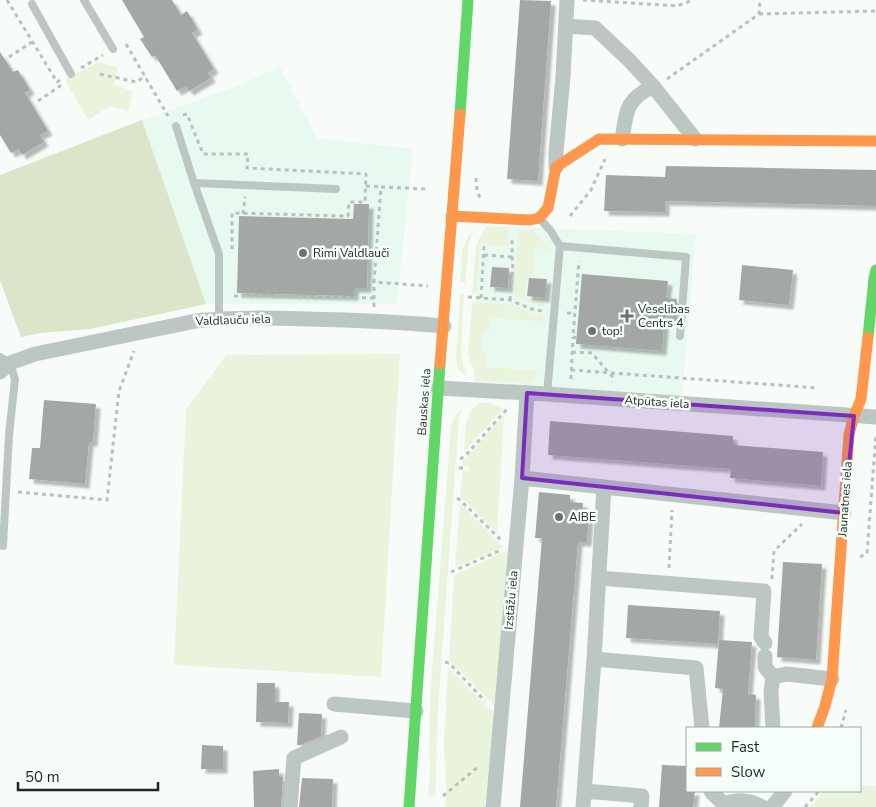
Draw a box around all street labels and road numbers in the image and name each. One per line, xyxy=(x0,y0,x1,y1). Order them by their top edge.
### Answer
street label: Valdlauču iela xyxy=(194,311,271,329)
street label: Bauskas iela xyxy=(414,368,434,436)
street label: Atpūtas iela xyxy=(624,392,690,412)
street label: Jaunatnes iela xyxy=(834,461,856,538)
street label: Izstāžu iela xyxy=(500,570,522,630)

